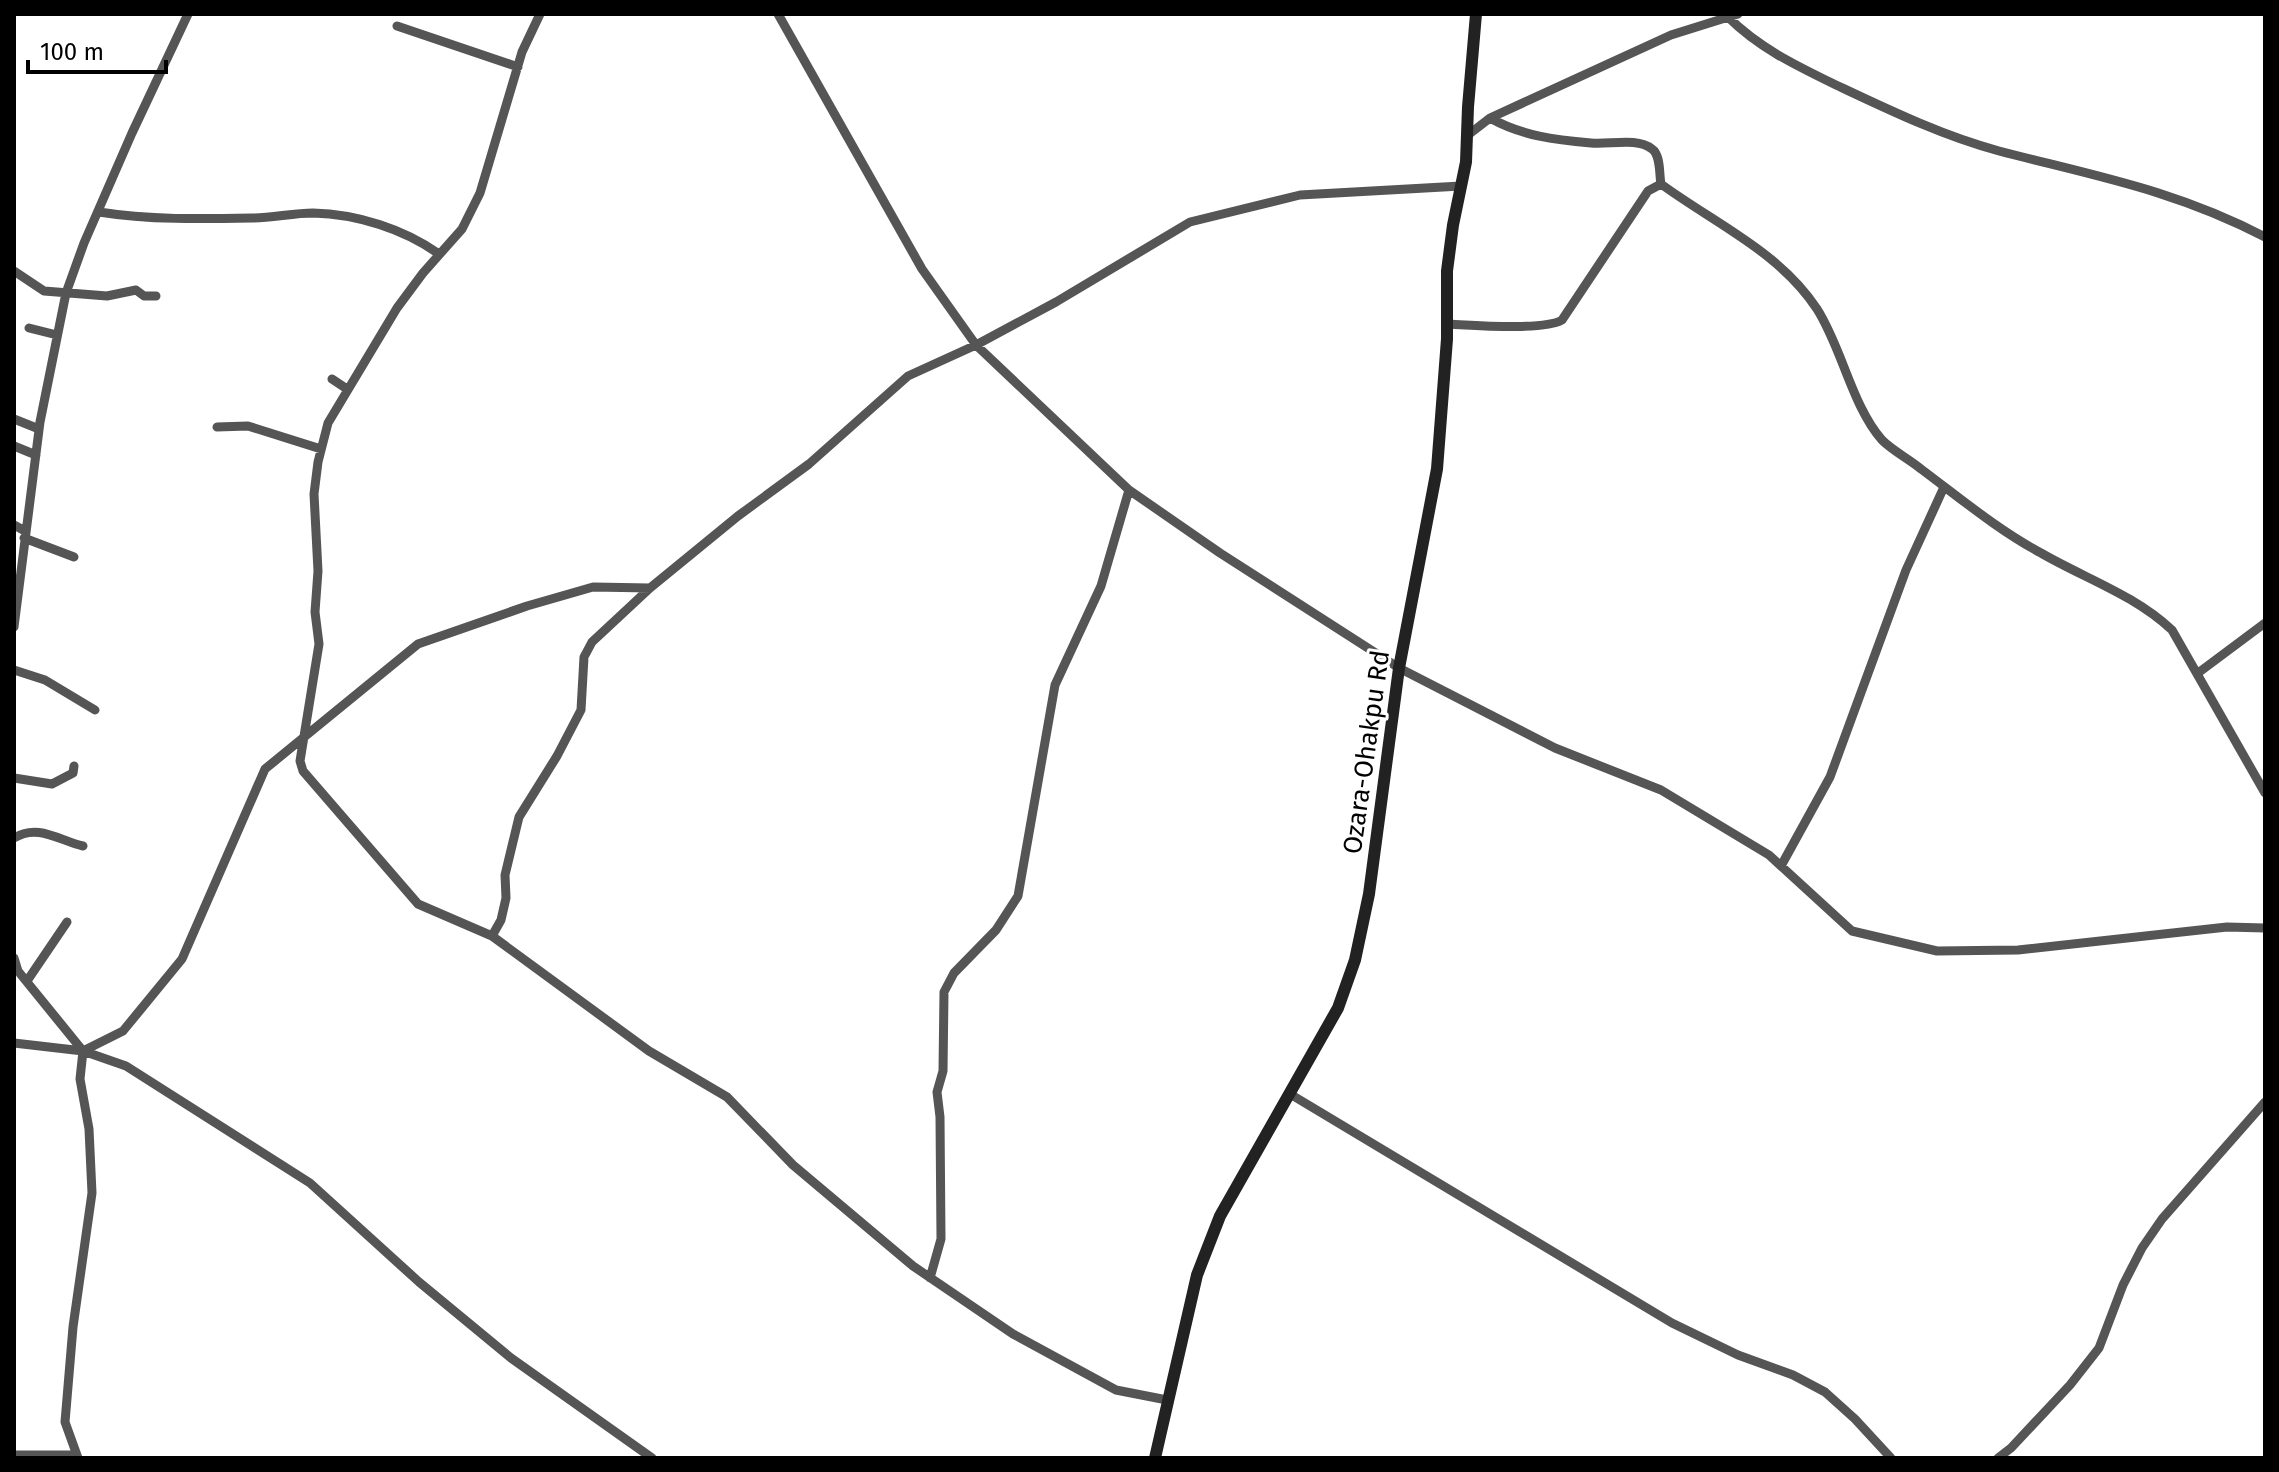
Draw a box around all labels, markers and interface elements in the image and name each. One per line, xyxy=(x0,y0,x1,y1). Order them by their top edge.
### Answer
scale bar xyxy=(28,24,166,74)
text: 100 m xyxy=(40,38,104,66)
street label: Ozara-Ohakpu Rd xyxy=(1337,648,1396,856)

